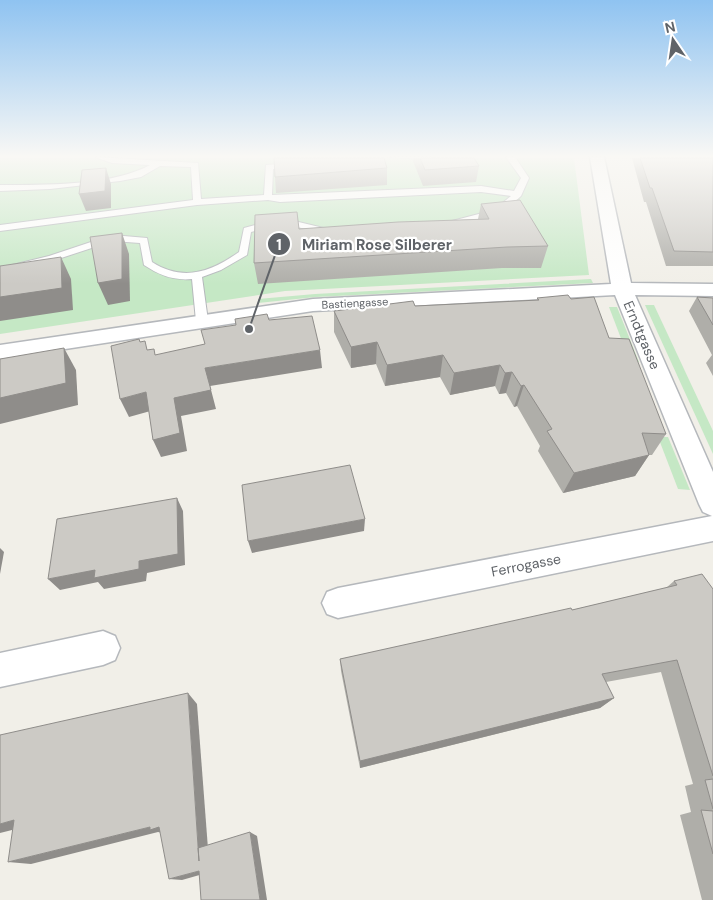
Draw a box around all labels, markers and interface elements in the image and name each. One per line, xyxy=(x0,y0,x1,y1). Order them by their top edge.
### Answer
north arrow xyxy=(648,15,698,65)
text: N xyxy=(663,17,677,37)
callout: Miriam Rose Silberer xyxy=(267,229,462,259)
text: 1 xyxy=(276,235,282,255)
text: Miriam Rose Silberer xyxy=(302,235,452,255)
street label: Bastiengasse xyxy=(321,294,389,312)
street label: Erndtgasse xyxy=(619,298,665,372)
street label: Ferrogasse xyxy=(490,549,562,581)

